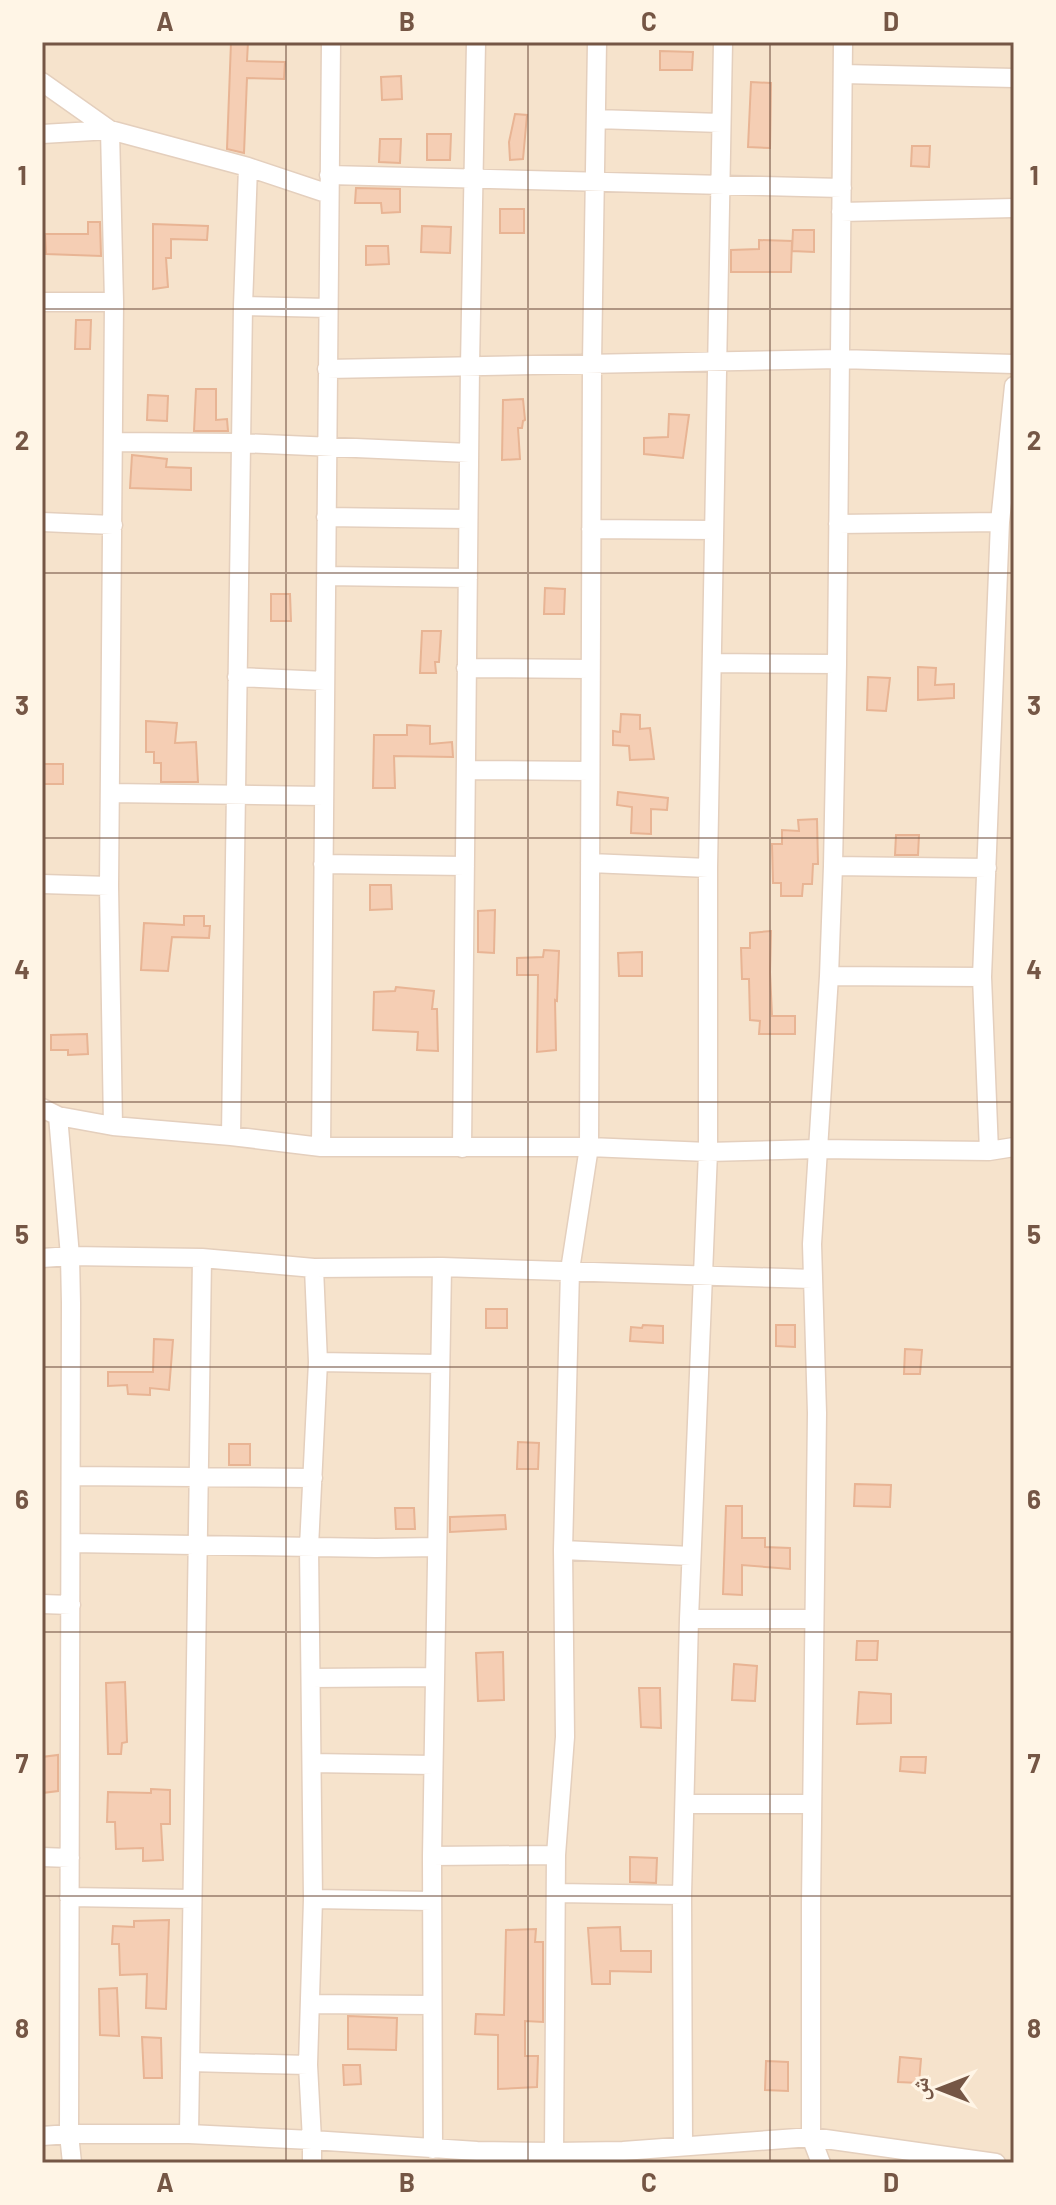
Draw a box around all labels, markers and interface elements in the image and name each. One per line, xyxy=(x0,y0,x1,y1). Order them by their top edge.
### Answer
text: A xyxy=(156,5,174,36)
text: B xyxy=(399,5,415,36)
text: C xyxy=(641,5,657,36)
text: D xyxy=(883,5,899,36)
text: 1 xyxy=(17,159,27,190)
text: 1 xyxy=(1029,159,1039,190)
text: 2 xyxy=(15,424,29,455)
text: 2 xyxy=(1027,424,1041,455)
text: 3 xyxy=(15,689,29,720)
text: 3 xyxy=(1027,689,1041,720)
text: 4 xyxy=(14,953,30,984)
text: 4 xyxy=(1026,953,1042,984)
text: 5 xyxy=(15,1218,29,1249)
text: 5 xyxy=(1027,1218,1041,1249)
text: 6 xyxy=(15,1483,29,1514)
text: 6 xyxy=(1027,1483,1041,1514)
text: 7 xyxy=(16,1747,29,1778)
text: 7 xyxy=(1028,1747,1041,1778)
text: 8 xyxy=(15,2012,29,2043)
text: 8 xyxy=(1027,2012,1041,2043)
north arrow xyxy=(900,2049,980,2129)
text: ش xyxy=(906,2077,934,2101)
text: A xyxy=(156,2166,174,2197)
text: B xyxy=(399,2166,415,2197)
text: C xyxy=(641,2166,657,2197)
text: D xyxy=(883,2166,899,2197)

